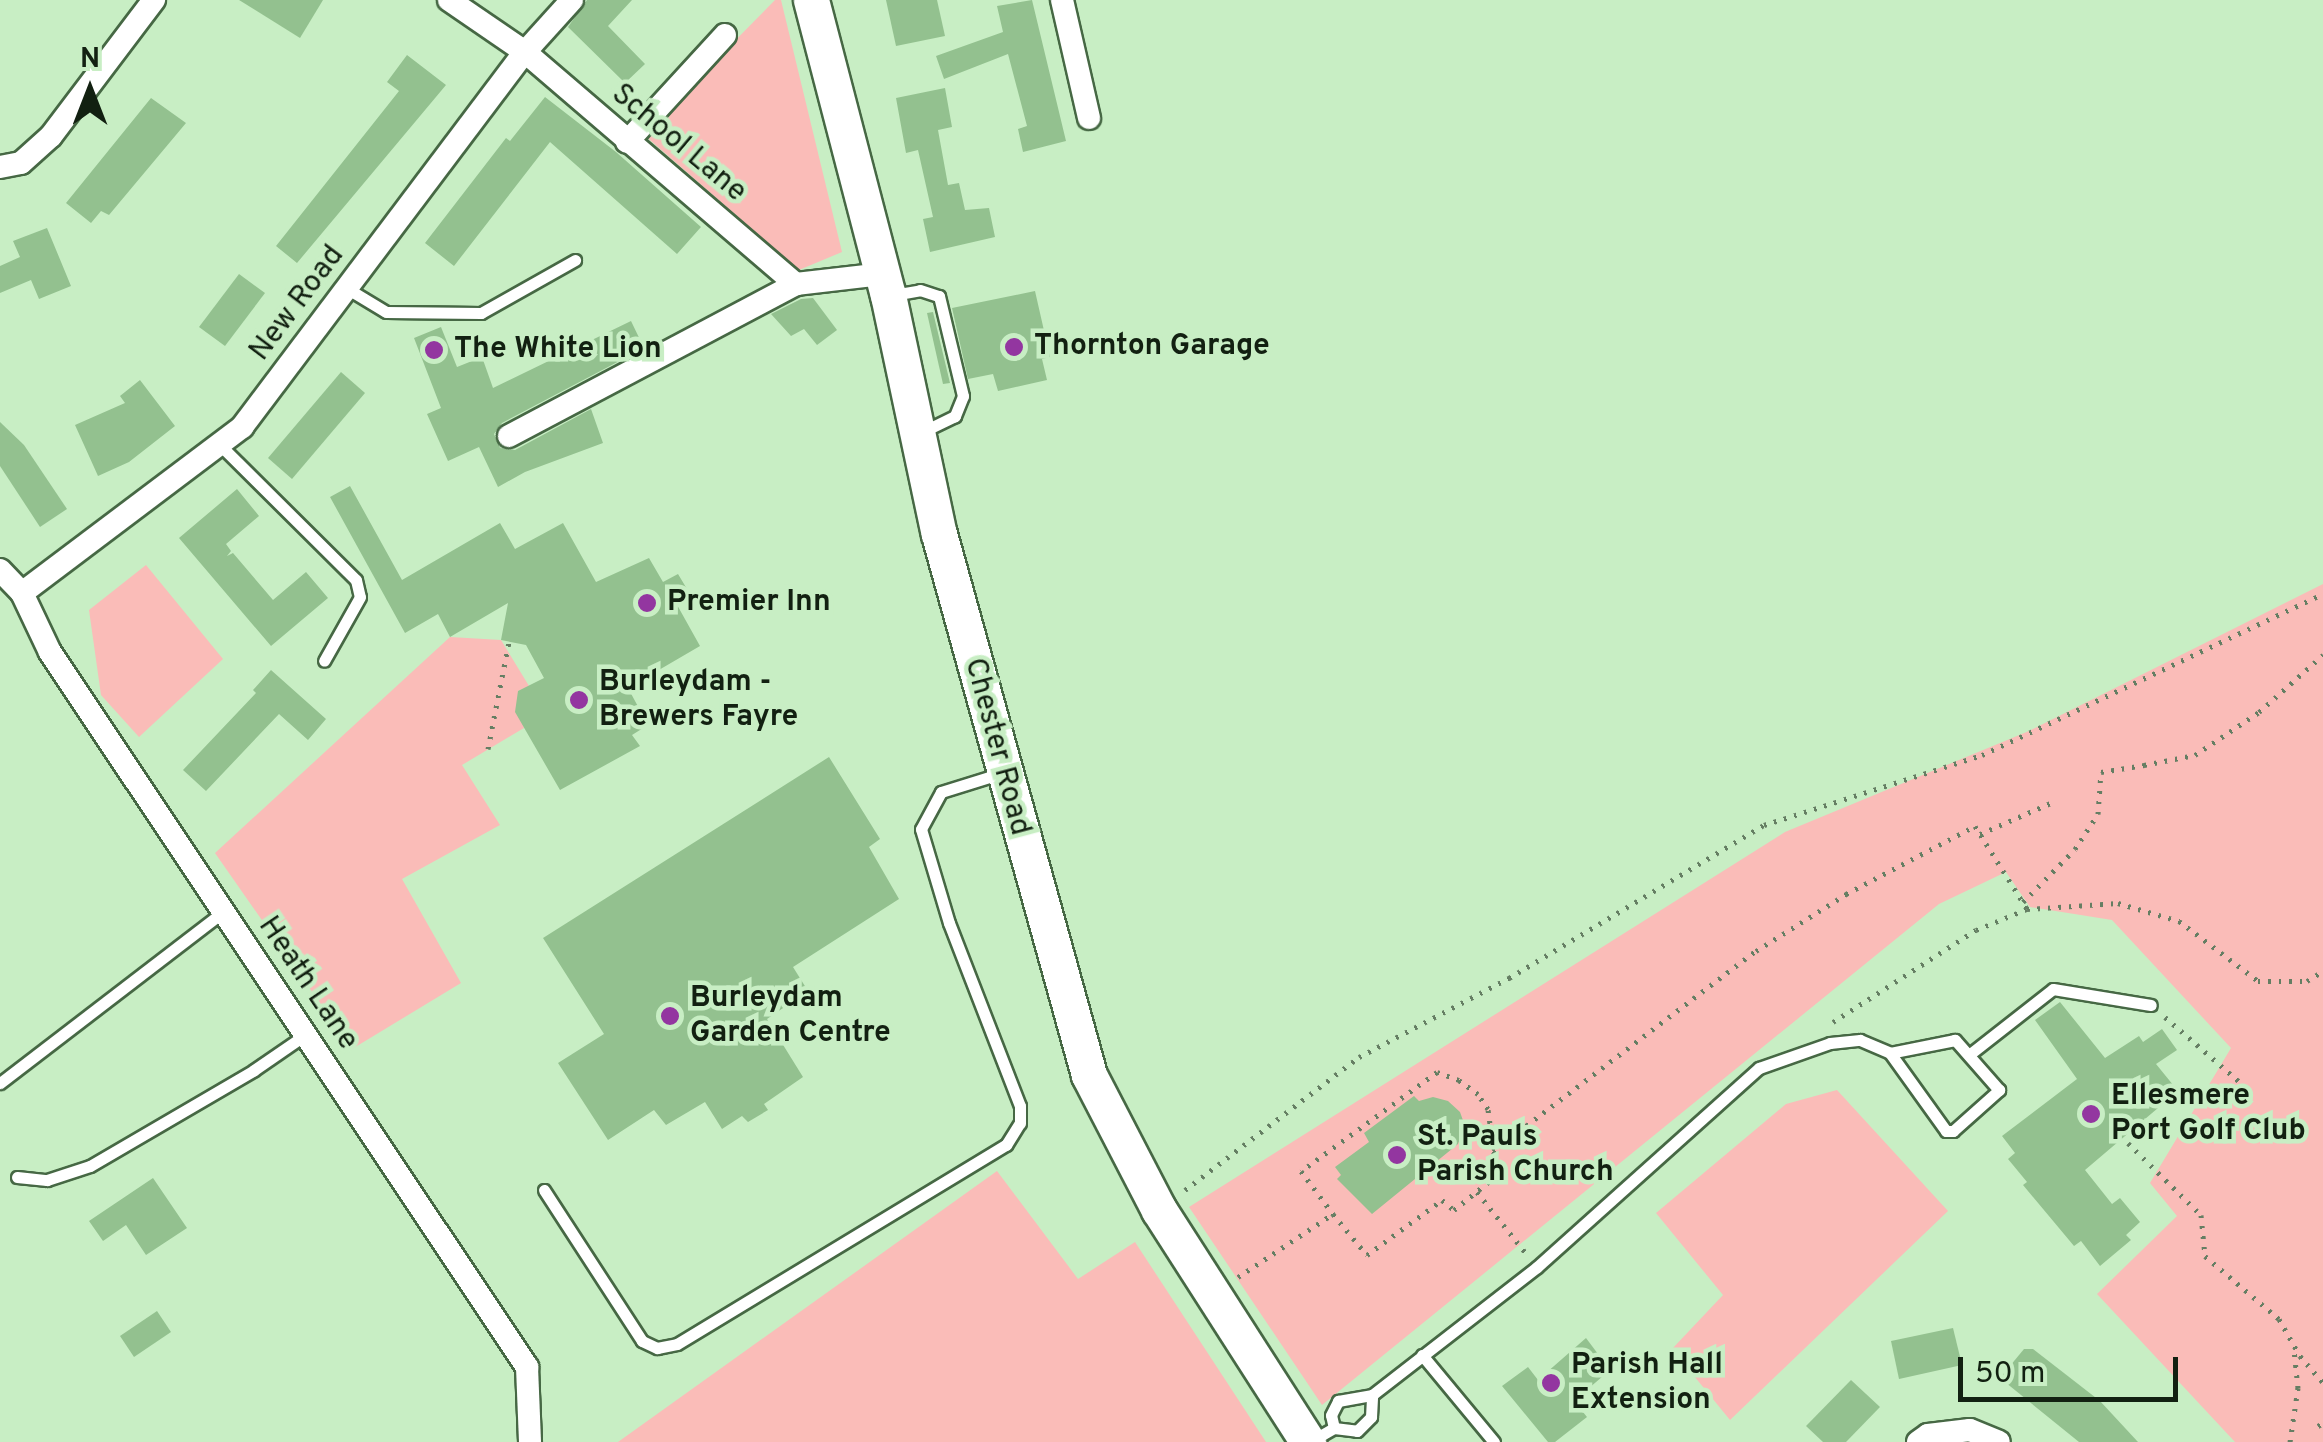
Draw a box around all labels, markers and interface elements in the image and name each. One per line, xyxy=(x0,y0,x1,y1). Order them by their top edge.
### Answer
north arrow xyxy=(40,40,140,140)
text: N xyxy=(80,42,100,78)
street label: School Lane xyxy=(603,77,753,211)
street label: New Road xyxy=(243,239,353,369)
place label: Thornton Garage xyxy=(1034,329,1270,365)
place label: The White Lion xyxy=(454,332,662,368)
marker: Thornton Garage xyxy=(1003,336,1025,358)
marker: The White Lion xyxy=(423,339,445,361)
place label: Premier Inn xyxy=(667,585,831,621)
marker: Premier Inn xyxy=(636,592,658,614)
street label: Chester Road xyxy=(955,654,1037,840)
place label: Burleydam - Brewers Fayre xyxy=(599,665,798,736)
marker: Burleydam - Brewers Fayre xyxy=(568,689,590,711)
street label: Heath Lane xyxy=(249,910,365,1058)
place label: Burleydam Garden Centre xyxy=(690,981,891,1052)
marker: Burleydam Garden Centre xyxy=(659,1005,681,1027)
place label: Ellesmere Port Golf Club xyxy=(2111,1079,2306,1150)
marker: Ellesmere Port Golf Club xyxy=(2080,1103,2102,1125)
place label: St. Pauls Parish Church xyxy=(1417,1120,1614,1190)
marker: St. Pauls Parish Church xyxy=(1386,1144,1408,1166)
scale bar xyxy=(1963,1337,2183,1399)
place label: Parish Hall Extension xyxy=(1571,1348,1723,1418)
text: 50 m xyxy=(1975,1356,2045,1393)
marker: Parish Hall Extension xyxy=(1540,1372,1562,1394)

